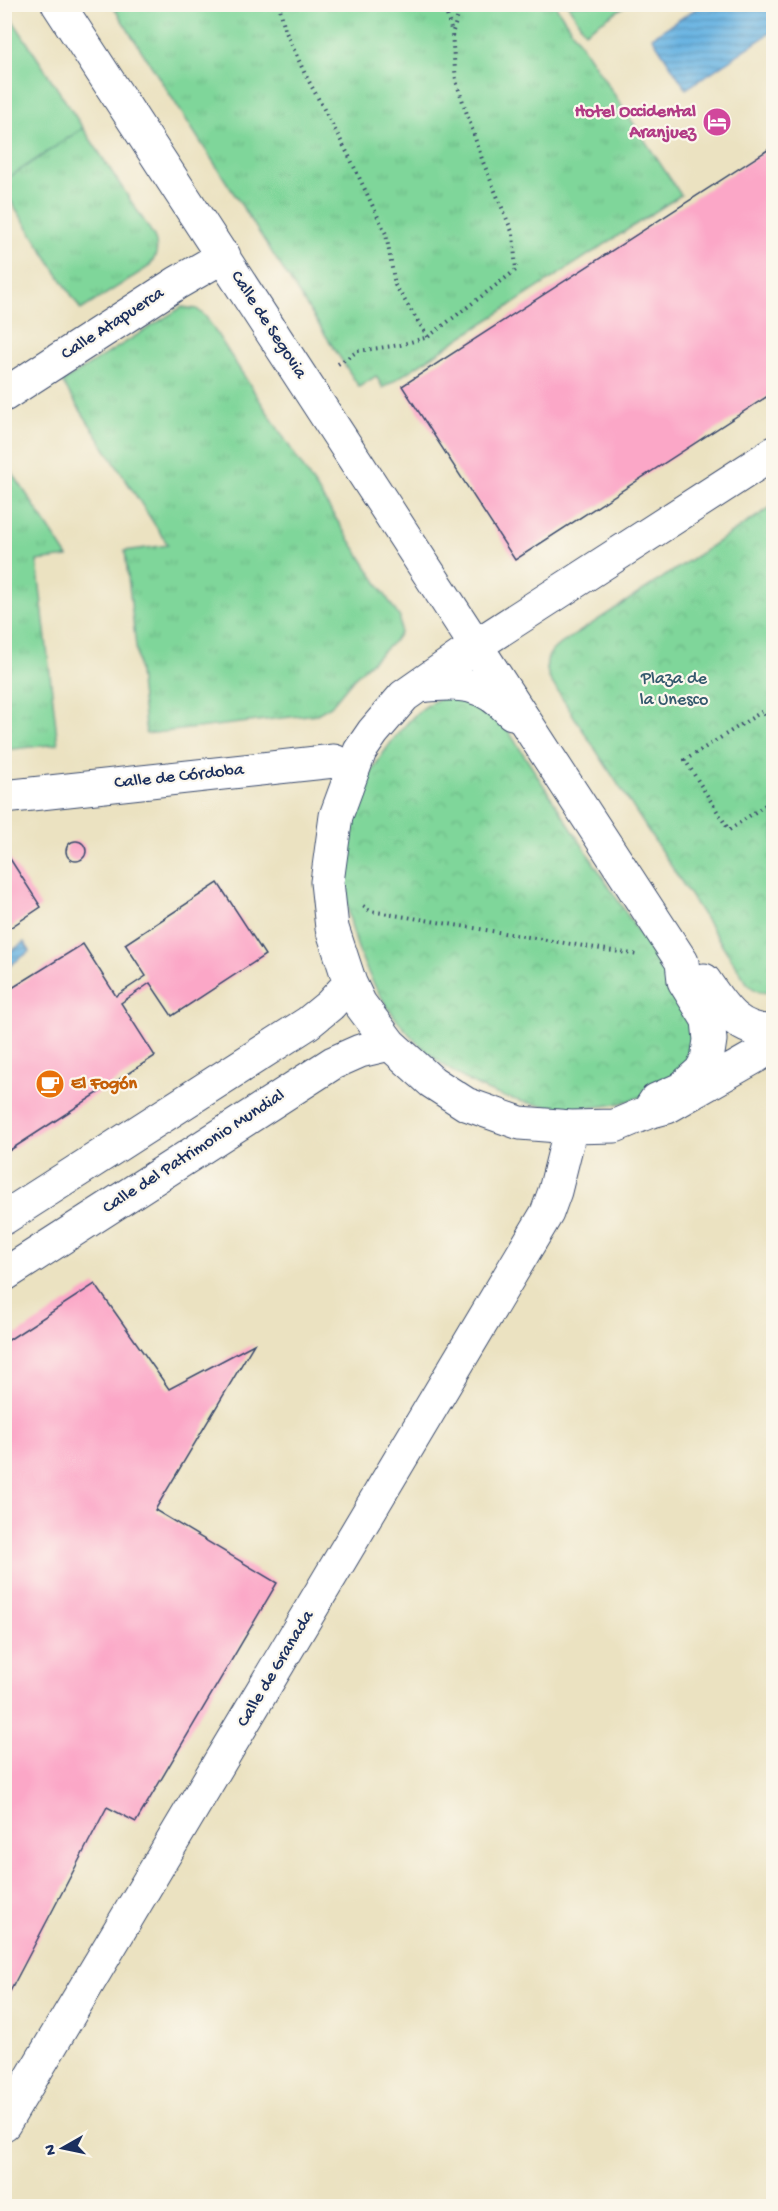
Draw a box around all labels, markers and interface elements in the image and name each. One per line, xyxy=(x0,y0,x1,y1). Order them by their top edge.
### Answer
place label: Hotel Occidental Aranjuez xyxy=(575,102,697,144)
hotel icon: Hotel Occidental Aranjuez xyxy=(701,106,733,138)
street label: Calle de Segovia xyxy=(225,267,311,384)
street label: Calle Atapuerca xyxy=(58,282,169,365)
park label: Plaza de la Unesco xyxy=(640,669,708,711)
street label: Calle de Córdoba xyxy=(113,760,246,794)
cafe icon: El Fogón xyxy=(34,1068,66,1100)
place label: El Fogón xyxy=(71,1074,138,1095)
street label: Calle del Patrimonio Mundial xyxy=(99,1085,289,1219)
street label: Calle de Granada xyxy=(233,1606,320,1731)
north arrow xyxy=(33,2118,93,2178)
text: N xyxy=(41,2143,62,2156)

